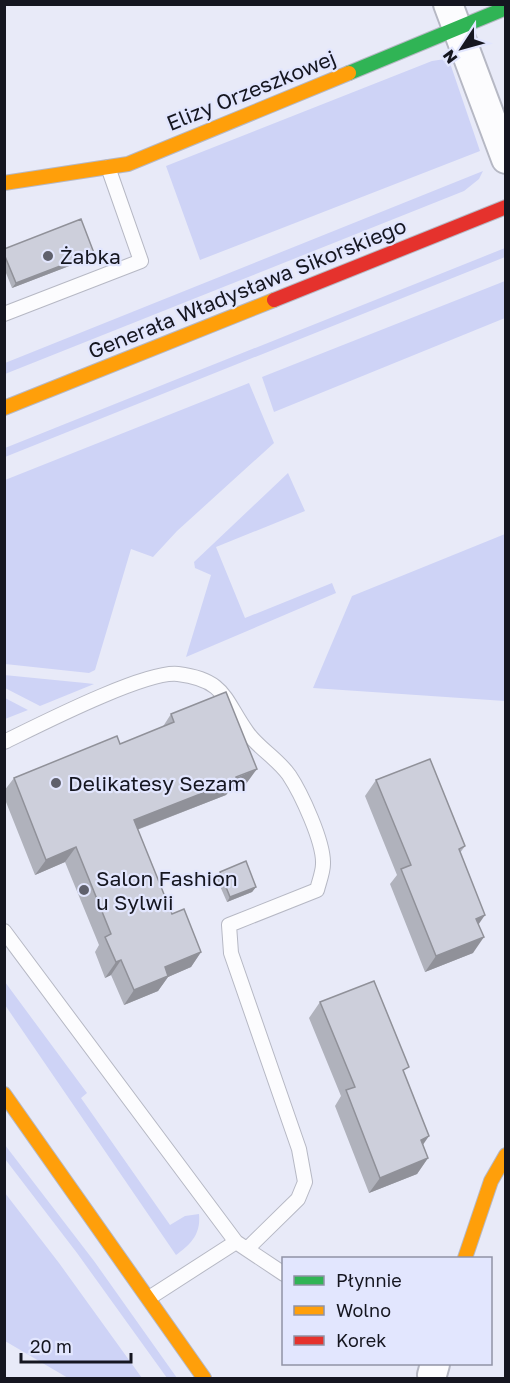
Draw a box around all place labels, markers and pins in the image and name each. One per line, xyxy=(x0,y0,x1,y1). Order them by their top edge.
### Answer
place label: Żabka xyxy=(60,243,121,269)
marker: Żabka xyxy=(41,249,55,263)
place label: Delikatesy Sezam xyxy=(68,770,246,796)
marker: Delikatesy Sezam xyxy=(49,776,63,790)
place label: Salon Fashion u Sylwii xyxy=(96,865,238,915)
marker: Salon Fashion u Sylwii xyxy=(77,883,91,897)

